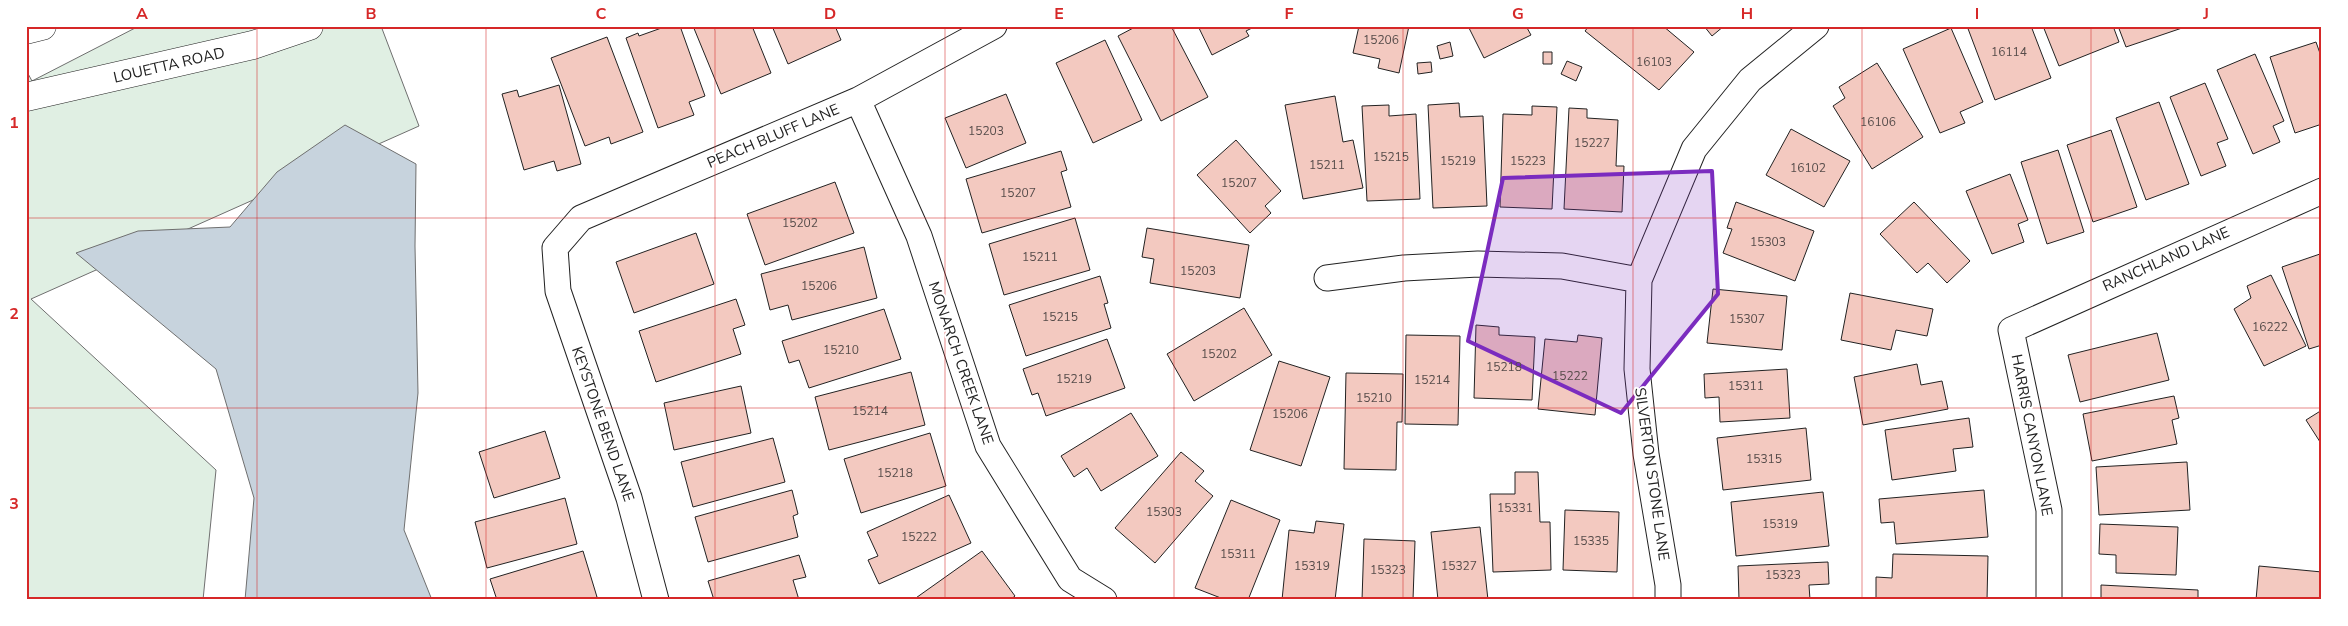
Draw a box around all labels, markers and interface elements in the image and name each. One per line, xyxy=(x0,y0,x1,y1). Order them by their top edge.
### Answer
text: A xyxy=(136,3,148,25)
text: B xyxy=(365,3,377,25)
text: C xyxy=(596,3,607,25)
text: D xyxy=(824,3,836,25)
text: E xyxy=(1054,3,1064,25)
text: F xyxy=(1285,3,1294,25)
text: G xyxy=(1512,3,1524,25)
text: H xyxy=(1741,3,1753,25)
text: I xyxy=(1975,3,1979,25)
text: J xyxy=(2202,3,2209,25)
house number: 15206 xyxy=(1363,32,1399,48)
street label: LOUETTA ROAD xyxy=(111,42,227,88)
house number: 16114 xyxy=(1991,44,2027,60)
house number: 16103 xyxy=(1636,54,1672,70)
street label: PEACH BLUFF LANE xyxy=(704,99,842,173)
text: 1 xyxy=(9,112,19,134)
house number: 16106 xyxy=(1860,114,1896,130)
house number: 15203 xyxy=(968,123,1004,139)
house number: 15227 xyxy=(1574,135,1610,151)
house number: 15215 xyxy=(1373,149,1409,165)
house number: 15219 xyxy=(1440,153,1476,169)
house number: 15223 xyxy=(1510,153,1546,169)
house number: 15211 xyxy=(1309,157,1345,173)
house number: 16102 xyxy=(1790,160,1826,176)
house number: 15207 xyxy=(1221,175,1257,191)
house number: 15207 xyxy=(1000,185,1036,201)
house number: 15202 xyxy=(782,215,818,231)
street label: RANCHLAND LANE xyxy=(2099,222,2233,296)
house number: 15303 xyxy=(1750,234,1786,250)
house number: 15211 xyxy=(1022,249,1058,265)
house number: 15203 xyxy=(1180,263,1216,279)
house number: 15206 xyxy=(801,278,837,294)
street label: MONARCH CREEK LANE xyxy=(924,279,998,447)
text: 2 xyxy=(9,303,19,325)
house number: 15215 xyxy=(1042,309,1078,325)
house number: 15307 xyxy=(1729,311,1765,327)
house number: 16222 xyxy=(2252,319,2288,335)
house number: 15210 xyxy=(823,342,859,358)
street label: KEYSTONE BEND LANE xyxy=(567,344,639,504)
house number: 15202 xyxy=(1201,346,1237,362)
street label: HARRIS CANYON LANE xyxy=(2006,352,2058,518)
house number: 15218 xyxy=(1486,359,1522,375)
house number: 15222 xyxy=(1552,368,1588,384)
house number: 15219 xyxy=(1056,371,1092,387)
house number: 15214 xyxy=(1414,372,1450,388)
house number: 15311 xyxy=(1728,378,1764,394)
street label: SILVERTON STONE LANE xyxy=(1630,386,1674,562)
house number: 15210 xyxy=(1356,390,1392,406)
house number: 15214 xyxy=(852,403,888,419)
house number: 15206 xyxy=(1272,406,1308,422)
house number: 15315 xyxy=(1746,451,1782,467)
house number: 15218 xyxy=(877,465,913,481)
text: 3 xyxy=(9,493,19,515)
house number: 15331 xyxy=(1497,500,1533,516)
house number: 15303 xyxy=(1146,504,1182,520)
house number: 15319 xyxy=(1762,516,1798,532)
house number: 15222 xyxy=(901,529,937,545)
house number: 15335 xyxy=(1573,533,1609,549)
house number: 15311 xyxy=(1220,546,1256,562)
house number: 15319 xyxy=(1294,558,1330,574)
house number: 15327 xyxy=(1441,558,1477,574)
house number: 15323 xyxy=(1370,562,1406,578)
house number: 15323 xyxy=(1765,567,1801,583)

